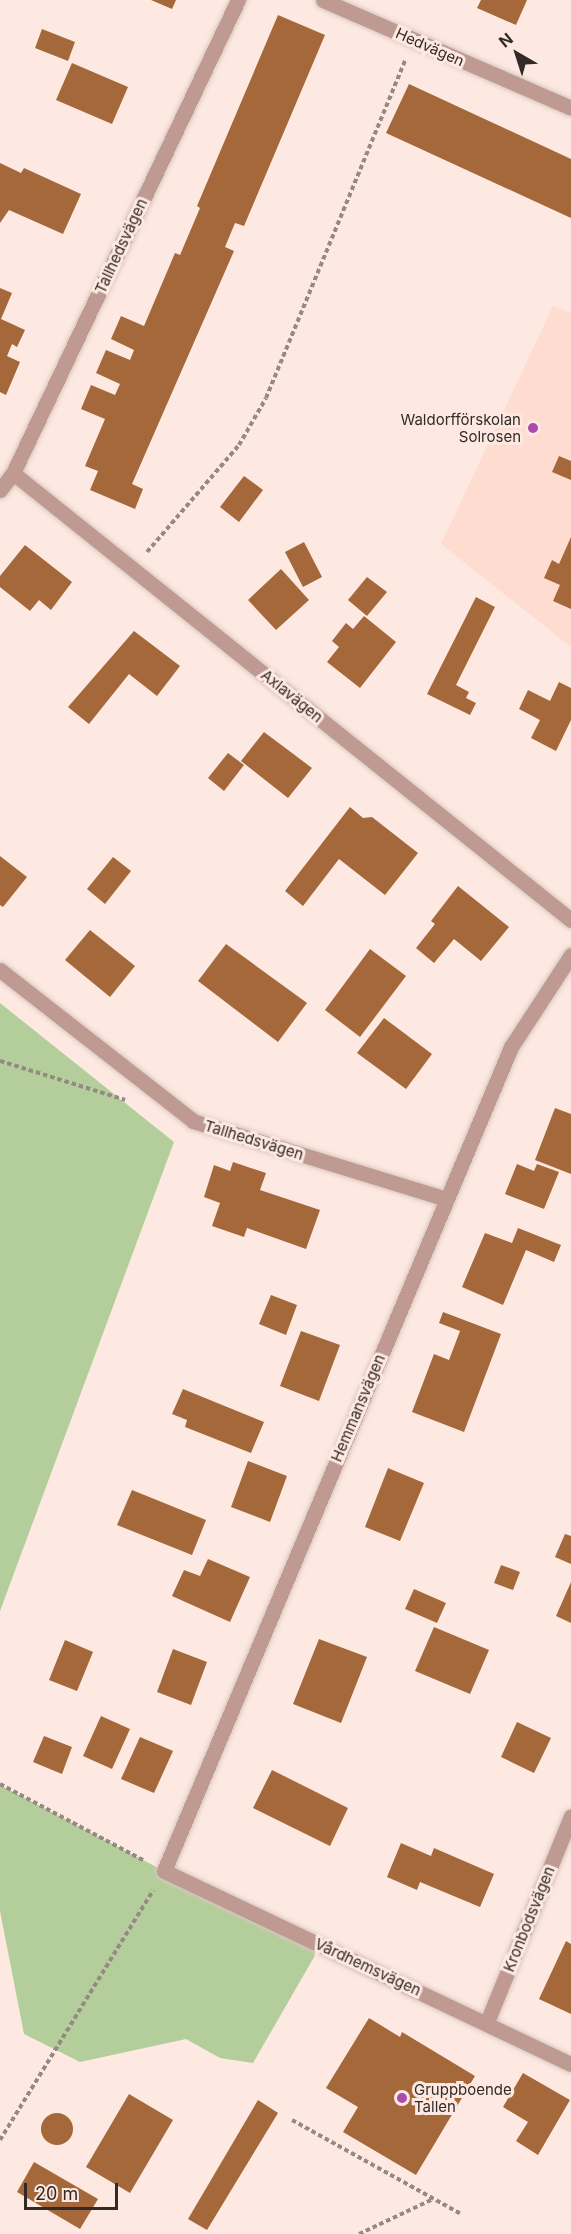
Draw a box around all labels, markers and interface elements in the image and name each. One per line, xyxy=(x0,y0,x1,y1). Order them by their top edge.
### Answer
street label: Hedvägen xyxy=(393,24,467,70)
north arrow xyxy=(487,24,547,84)
text: N xyxy=(495,28,517,52)
street label: Tallhedsvägen xyxy=(91,196,151,296)
place label: Waldorfförskolan Solrosen xyxy=(400,410,521,445)
marker: Waldorfförskolan Solrosen xyxy=(526,421,540,435)
street label: Axlavägen xyxy=(258,666,326,726)
street label: Tallhedsvägen xyxy=(202,1116,306,1164)
street label: Hemmansvägen xyxy=(327,1352,389,1464)
street label: Kronbodsvägen xyxy=(500,1864,558,1974)
street label: Vårdhemsvägen xyxy=(312,1935,424,1999)
place label: Gruppboende Tallen xyxy=(414,2080,512,2115)
marker: Gruppboende Tallen xyxy=(395,2091,409,2105)
scale bar xyxy=(27,2171,122,2209)
text: 20 m xyxy=(35,2183,78,2204)

